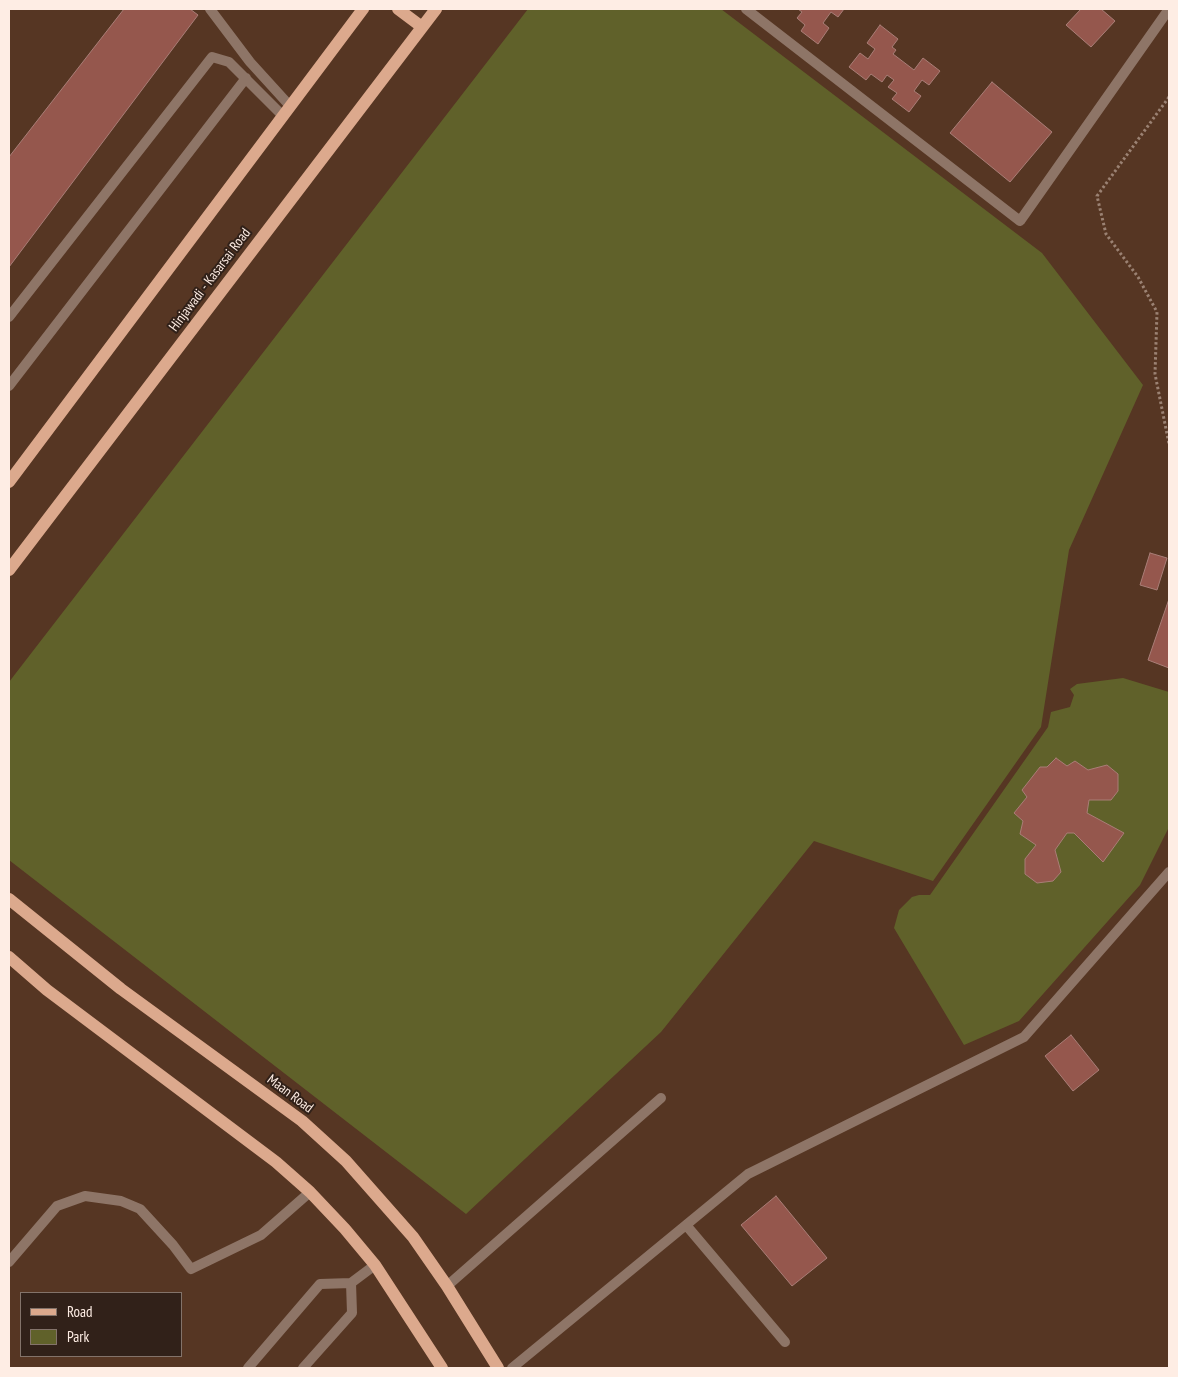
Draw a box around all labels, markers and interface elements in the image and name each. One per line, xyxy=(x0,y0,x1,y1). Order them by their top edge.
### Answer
street label: Hinjawadi - Kasarsai Road xyxy=(166,225,254,335)
street label: Maan Road xyxy=(264,1071,316,1117)
legend xyxy=(20,1292,182,1357)
text: Road xyxy=(67,1302,93,1321)
text: Park xyxy=(67,1327,89,1346)

